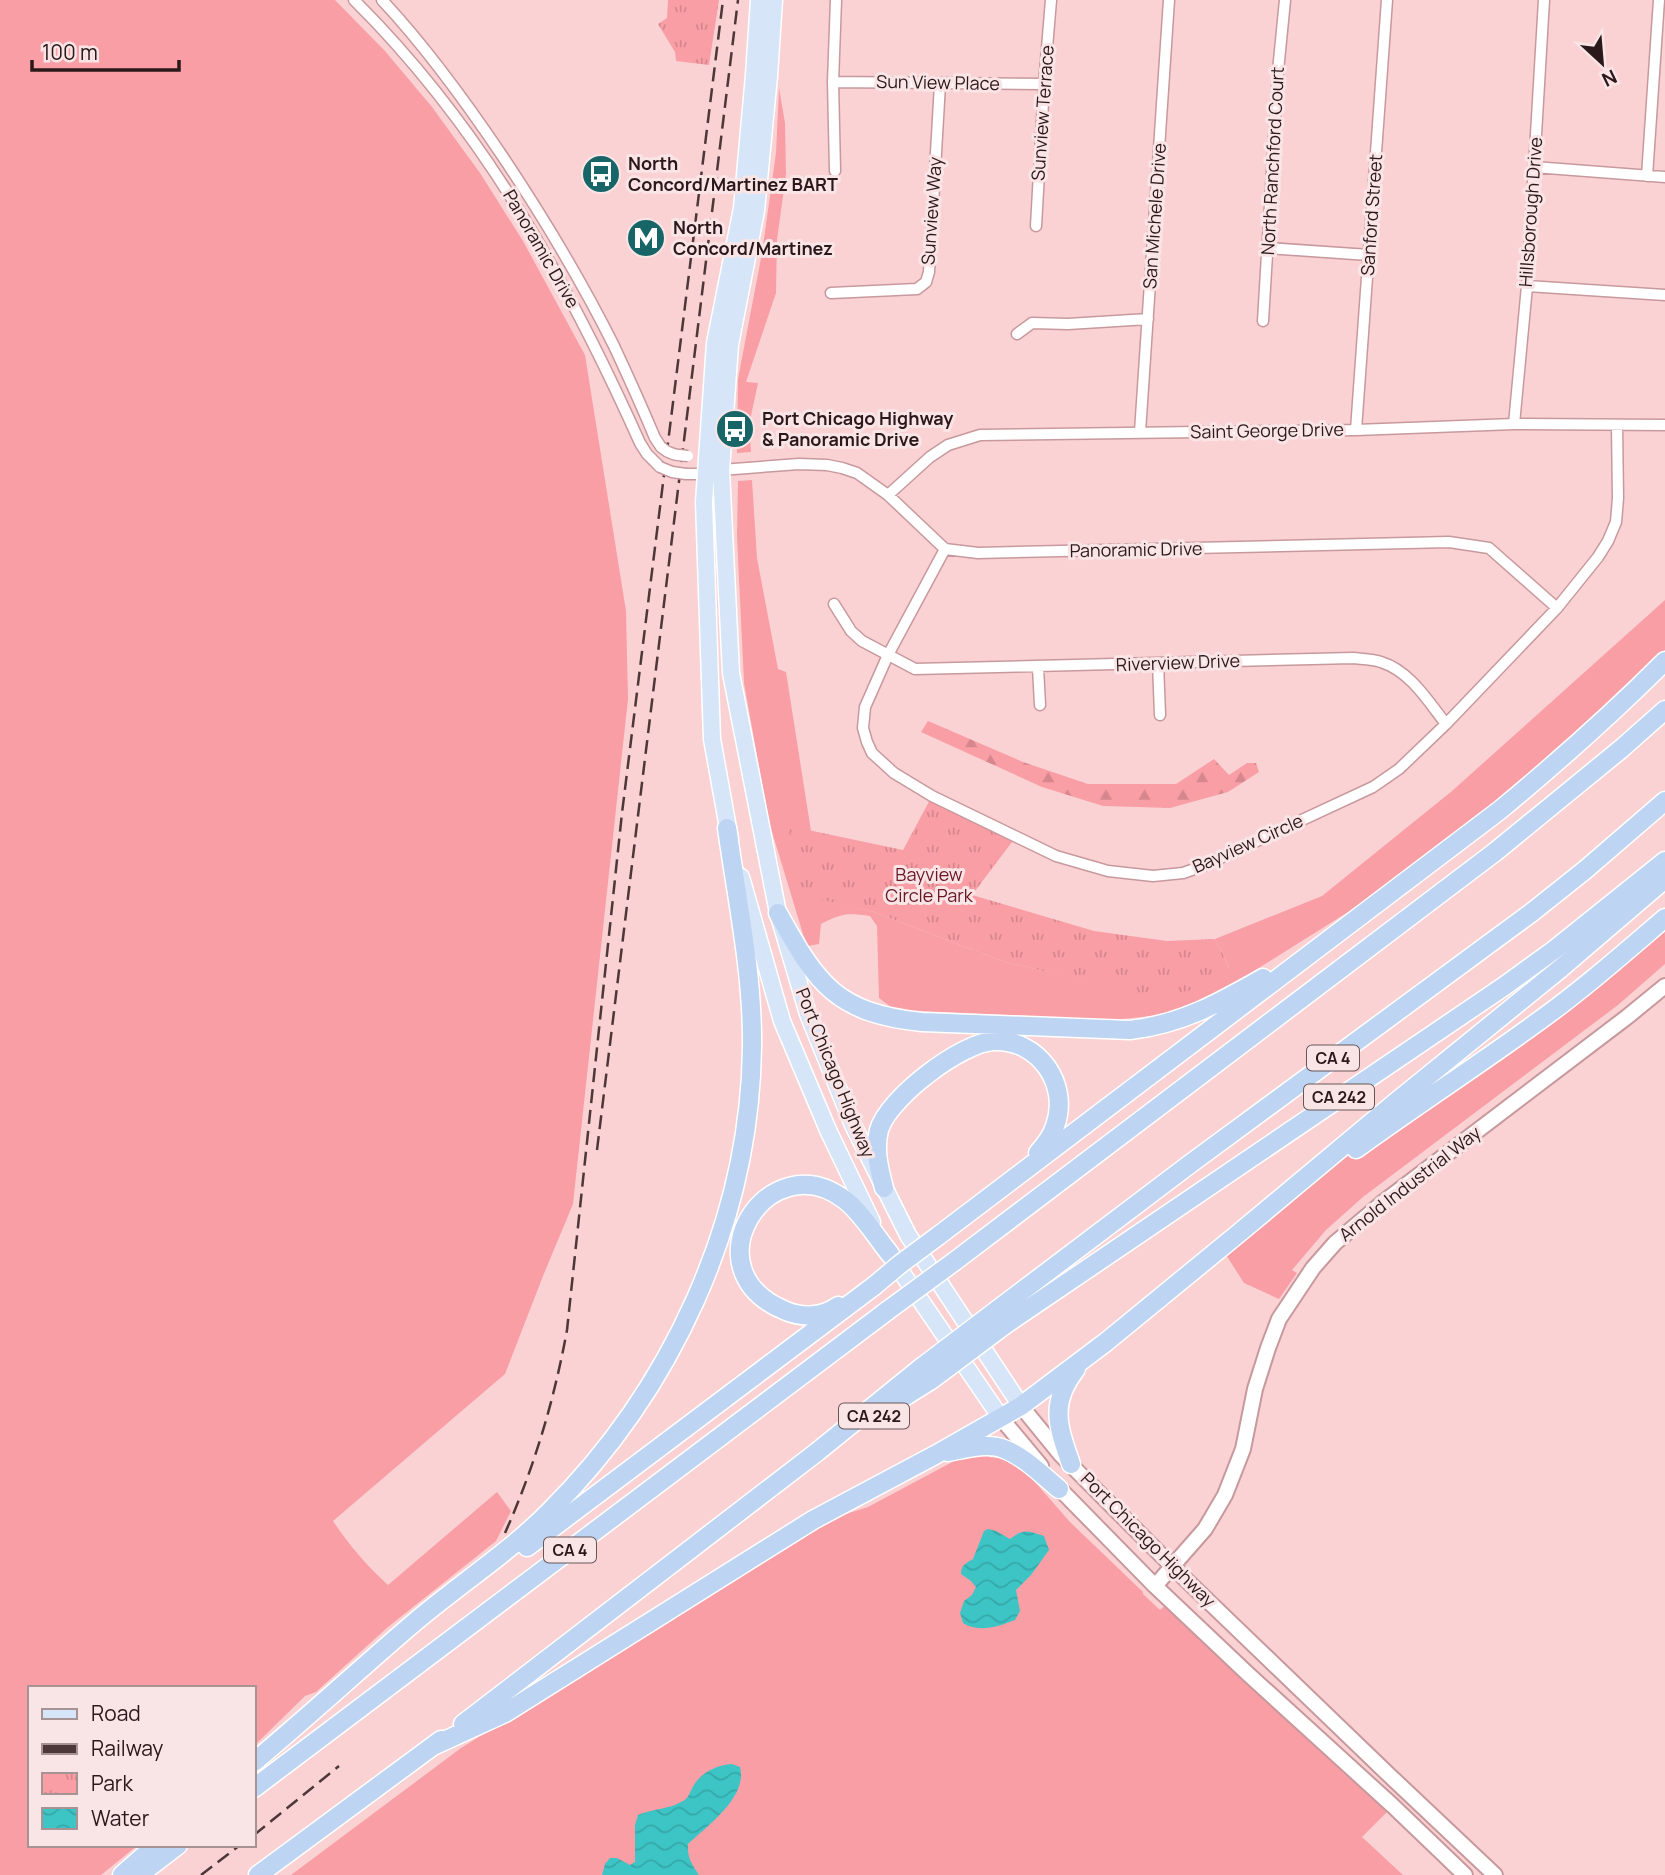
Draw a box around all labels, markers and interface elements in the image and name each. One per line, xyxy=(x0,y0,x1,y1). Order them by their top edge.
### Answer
scale bar xyxy=(32,28,178,72)
north arrow xyxy=(1567,28,1637,98)
text: 100 m xyxy=(42,38,98,66)
street label: Sunview Terrace xyxy=(1025,44,1059,182)
text: N xyxy=(1598,64,1621,93)
street label: North Ranchford Court xyxy=(1255,66,1289,256)
street label: Sun View Place xyxy=(876,69,1000,95)
street label: Hillsborough Drive xyxy=(1513,136,1547,288)
street label: San Michele Drive xyxy=(1137,142,1171,290)
place label: North Concord/Martinez BART xyxy=(628,151,838,196)
bus stop icon: North Concord/Martinez BART xyxy=(580,153,622,195)
street label: Sanford Street xyxy=(1355,153,1387,277)
street label: Sunview Way xyxy=(915,156,947,266)
street label: Panoramic Drive xyxy=(498,185,586,312)
place label: North Concord/Martinez xyxy=(673,215,833,260)
metro station icon: North Concord/Martinez xyxy=(625,217,667,259)
place label: Port Chicago Highway & Panoramic Drive xyxy=(762,406,953,451)
bus stop icon: Port Chicago Highway & Panoramic Drive xyxy=(714,408,756,450)
street label: Saint George Drive xyxy=(1190,417,1344,443)
street label: Panoramic Drive xyxy=(1069,536,1203,562)
street label: Riverview Drive xyxy=(1115,648,1241,676)
street label: Bayview Circle xyxy=(1188,808,1307,878)
park label: Bayview Circle Park xyxy=(885,862,974,907)
street label: Port Chicago Highway xyxy=(791,984,881,1162)
road number: CA 4 xyxy=(1307,1046,1359,1070)
road number: CA 242 xyxy=(1304,1084,1374,1110)
street label: Arnold Industrial Way xyxy=(1333,1120,1486,1246)
road number: CA 242 xyxy=(839,1404,909,1428)
street label: Port Chicago Highway xyxy=(1076,1467,1222,1612)
road number: CA 4 xyxy=(544,1538,596,1562)
legend xyxy=(28,1686,256,1847)
text: Road xyxy=(91,1699,141,1727)
text: Railway xyxy=(91,1734,163,1762)
text: Park xyxy=(91,1769,133,1797)
text: Water xyxy=(91,1804,150,1832)

